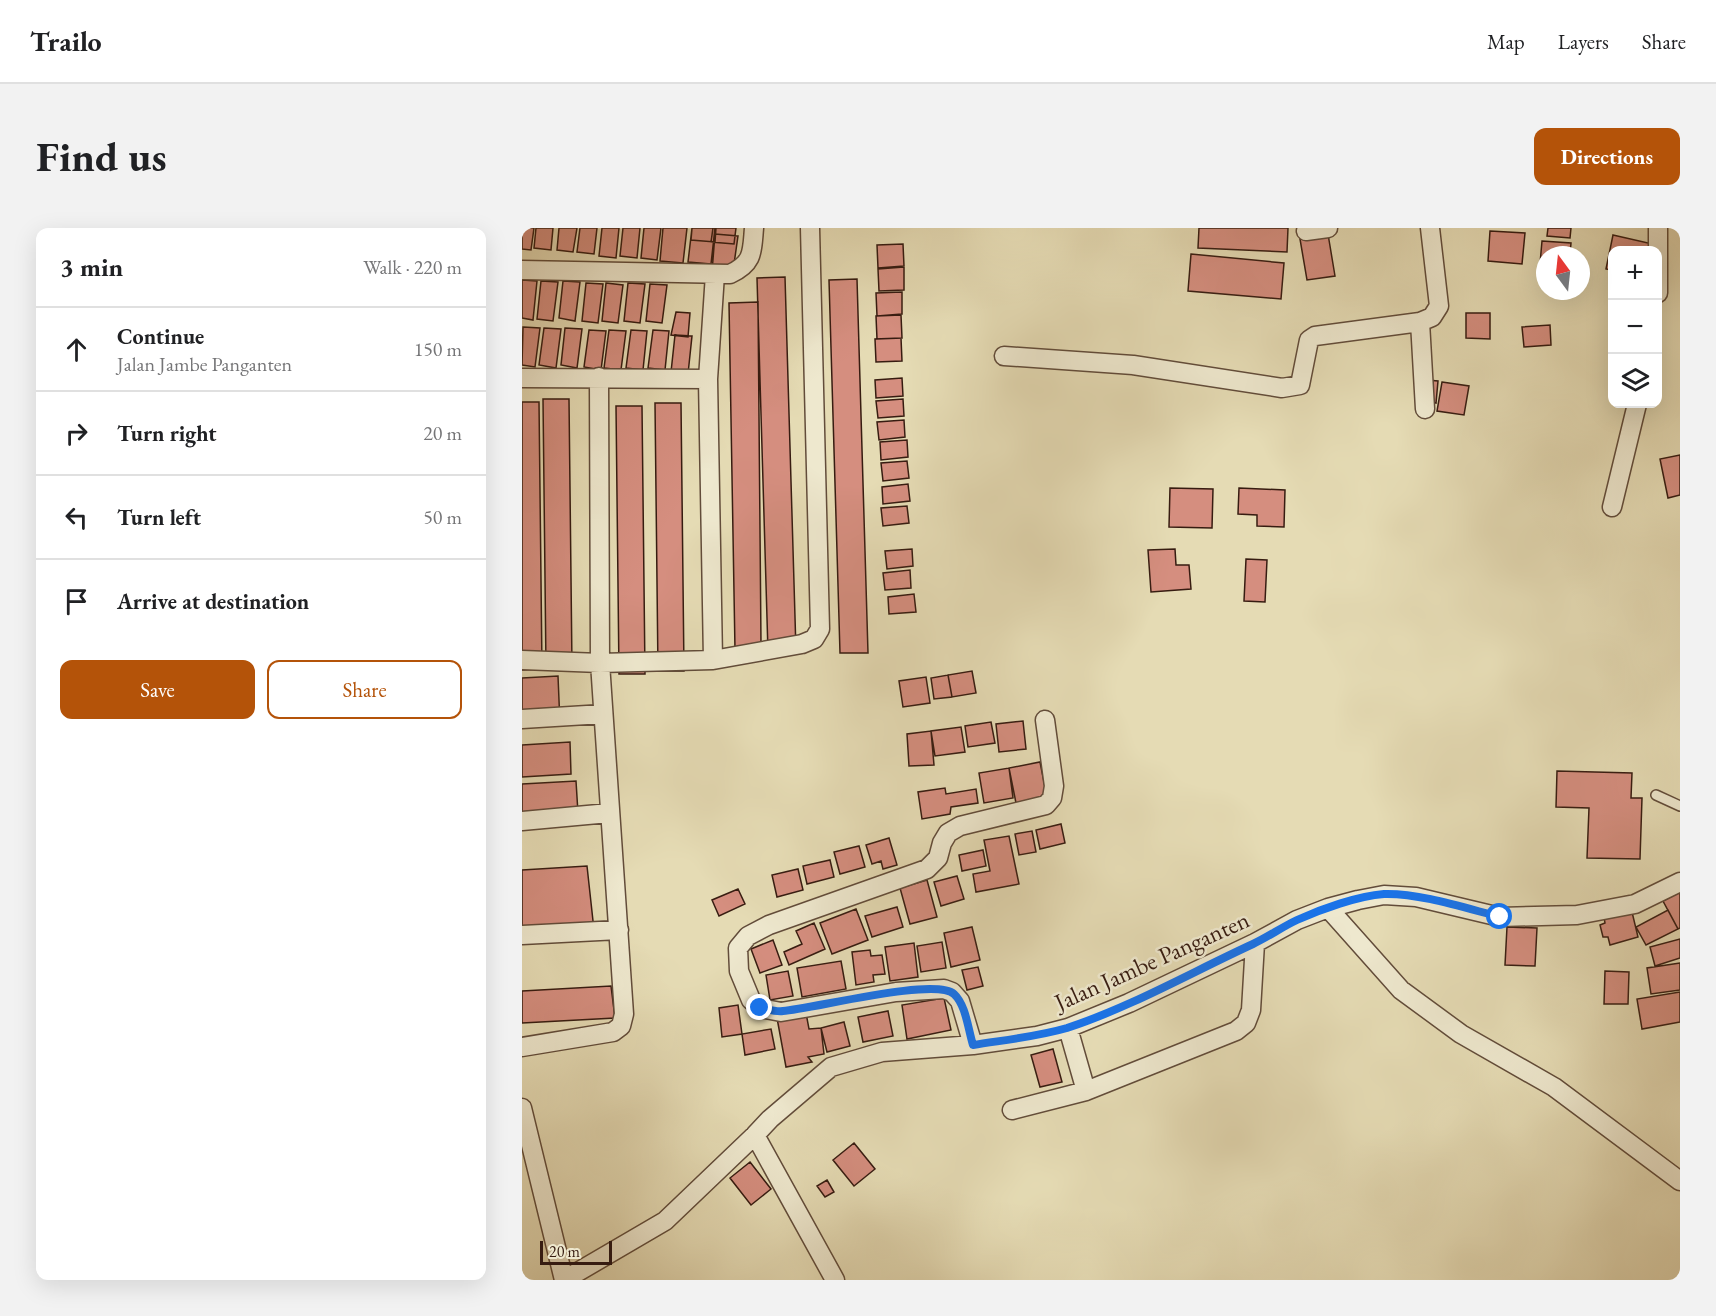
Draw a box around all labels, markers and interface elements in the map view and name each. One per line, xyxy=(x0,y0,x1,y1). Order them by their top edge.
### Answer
text: Trailo xyxy=(30,23,102,59)
text: Map xyxy=(1487,28,1525,55)
text: Layers xyxy=(1558,28,1609,55)
text: Share xyxy=(1642,28,1686,55)
button: Directions xyxy=(1534,128,1680,185)
text: Find us xyxy=(36,129,167,184)
north arrow xyxy=(1536,246,1590,300)
map controls xyxy=(1608,246,1662,408)
button: + xyxy=(1608,246,1662,300)
text: 3 min xyxy=(60,250,123,284)
text: Walk · 220 m xyxy=(363,254,462,280)
button: − xyxy=(1608,300,1662,354)
text: Continue xyxy=(117,322,204,351)
icon: ahead xyxy=(60,333,93,366)
text: 150 m xyxy=(414,336,462,362)
text: Jalan Jambe Panganten xyxy=(117,351,292,377)
button: layers xyxy=(1608,354,1662,408)
icon: right xyxy=(60,417,93,450)
text: Turn right xyxy=(117,419,216,448)
text: 20 m xyxy=(423,420,462,446)
icon: left xyxy=(60,501,93,534)
text: Turn left xyxy=(117,503,201,532)
text: 50 m xyxy=(423,504,462,530)
icon: arrive xyxy=(60,585,93,618)
text: Arrive at destination xyxy=(117,587,309,616)
button: Save xyxy=(60,660,255,719)
button: Share xyxy=(267,660,462,719)
route start xyxy=(1486,903,1512,929)
street label: Jalan Jambe Panganten xyxy=(1048,904,1254,1018)
route end xyxy=(746,994,772,1020)
scale bar xyxy=(540,1238,612,1266)
text: 20 m xyxy=(549,1241,580,1262)

